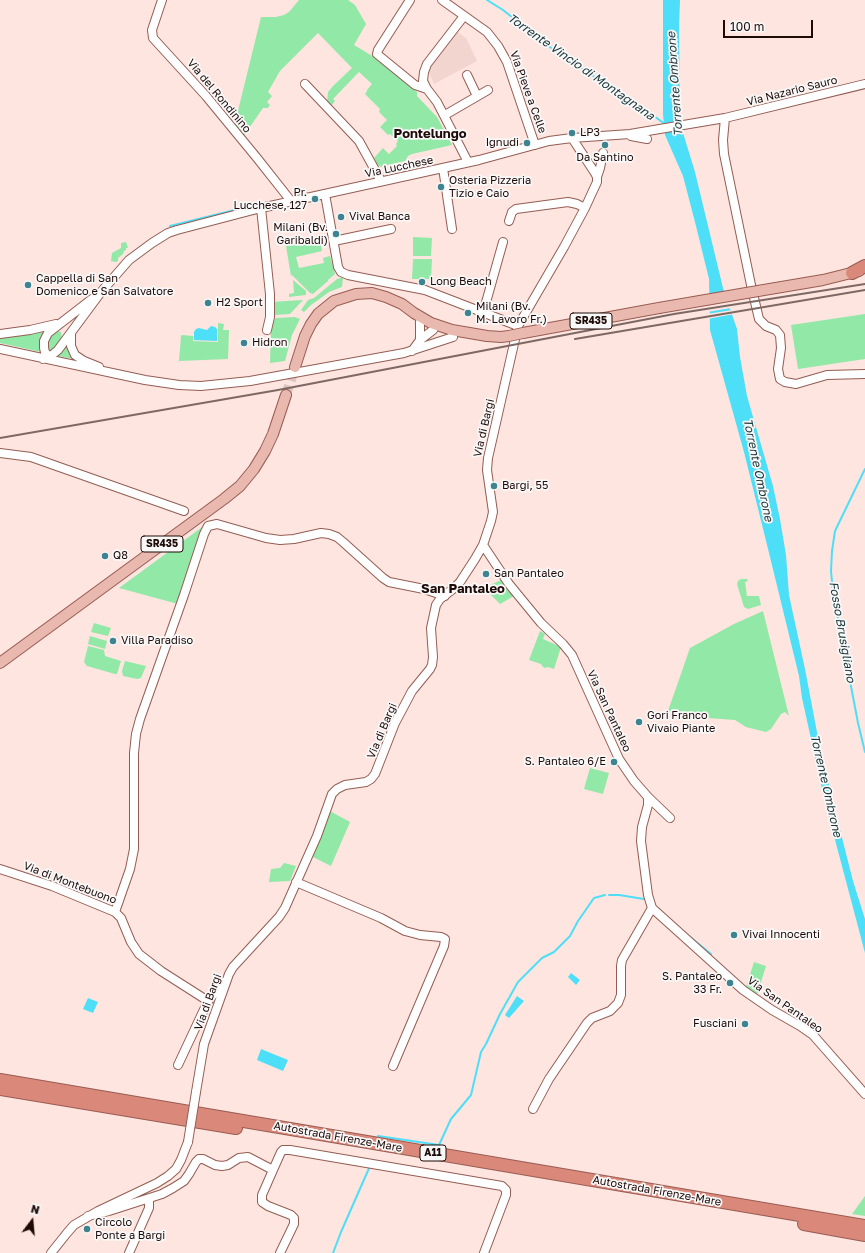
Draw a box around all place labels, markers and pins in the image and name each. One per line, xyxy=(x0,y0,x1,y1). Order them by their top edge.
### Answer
place label: LP3 xyxy=(580,126,600,140)
marker: LP3 xyxy=(567,128,577,138)
place label: Ignudi xyxy=(486,136,519,150)
marker: Ignudi xyxy=(522,138,532,148)
marker: Da Santino xyxy=(600,140,610,150)
place label: Da Santino xyxy=(576,151,634,165)
place label: Osteria Pizzeria Tizio e Caio xyxy=(449,174,531,200)
marker: Osteria Pizzeria Tizio e Caio xyxy=(436,182,446,192)
place label: Pr. Lucchese, 127 xyxy=(234,186,307,212)
marker: Pr. Lucchese, 127 xyxy=(310,194,320,204)
place label: Vival Banca xyxy=(349,210,410,224)
marker: Vival Banca xyxy=(336,212,346,222)
place label: Milani (Bv. Garibaldi) xyxy=(273,221,328,247)
marker: Milani (Bv. Garibaldi) xyxy=(331,229,341,239)
place label: Cappella di San Domenico e San Salvatore xyxy=(36,272,173,298)
place label: Long Beach xyxy=(430,275,492,289)
marker: Long Beach xyxy=(417,277,427,287)
marker: Cappella di San Domenico e San Salvatore xyxy=(23,280,33,290)
place label: H2 Sport xyxy=(216,296,263,310)
marker: H2 Sport xyxy=(203,298,213,308)
place label: Milani (Bv. M. Lavoro Fr.) xyxy=(476,300,547,326)
marker: Milani (Bv. M. Lavoro Fr.) xyxy=(463,308,473,318)
place label: Hidron xyxy=(252,336,288,350)
marker: Hidron xyxy=(239,338,249,348)
place label: Bargi, 55 xyxy=(502,479,548,493)
marker: Bargi, 55 xyxy=(489,481,499,491)
place label: Q8 xyxy=(113,549,128,563)
marker: Q8 xyxy=(100,551,110,561)
place label: San Pantaleo xyxy=(494,567,564,581)
marker: San Pantaleo xyxy=(481,569,491,579)
place label: Villa Paradiso xyxy=(121,634,193,648)
marker: Villa Paradiso xyxy=(108,636,118,646)
place label: Gori Franco Vivaio Piante xyxy=(647,709,715,735)
marker: Gori Franco Vivaio Piante xyxy=(634,717,644,727)
place label: S. Pantaleo 6/E xyxy=(525,755,606,769)
marker: S. Pantaleo 6/E xyxy=(609,757,619,767)
place label: Vivai Innocenti xyxy=(742,928,820,942)
marker: Vivai Innocenti xyxy=(729,930,739,940)
place label: S. Pantaleo 33 Fr. xyxy=(662,970,722,996)
marker: S. Pantaleo 33 Fr. xyxy=(725,978,735,988)
place label: Fusciani xyxy=(693,1017,737,1031)
marker: Fusciani xyxy=(740,1019,750,1029)
place label: Circolo Ponte a Bargi xyxy=(95,1216,165,1242)
marker: Circolo Ponte a Bargi xyxy=(82,1224,92,1234)

